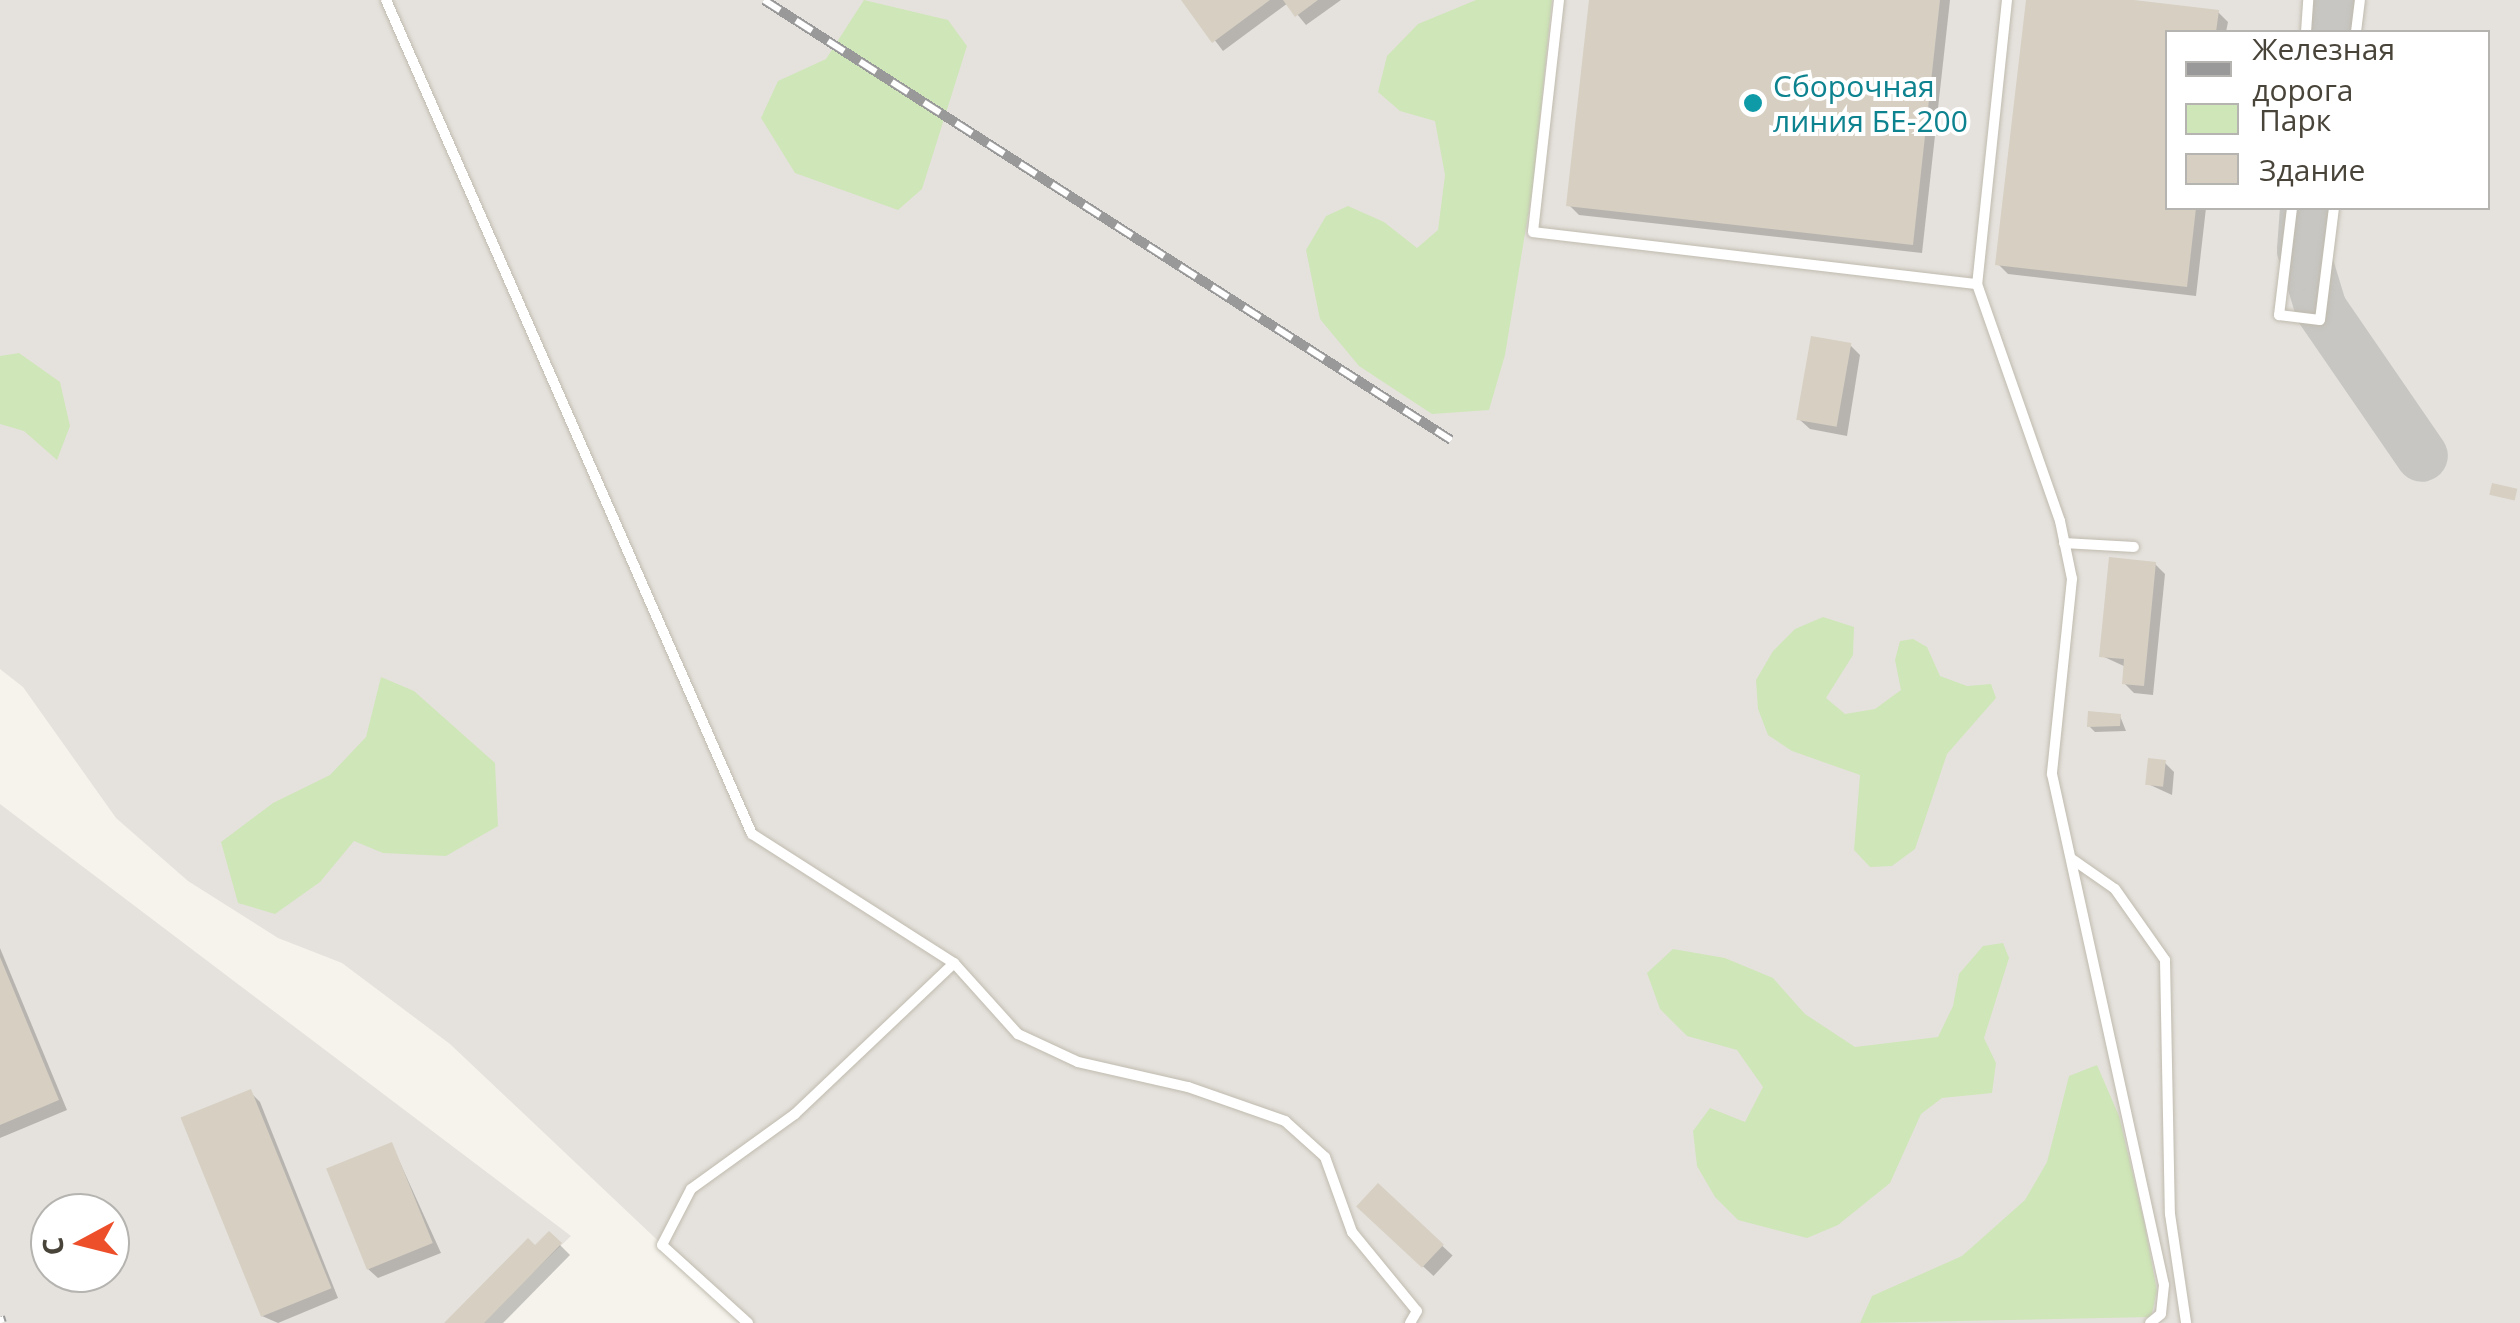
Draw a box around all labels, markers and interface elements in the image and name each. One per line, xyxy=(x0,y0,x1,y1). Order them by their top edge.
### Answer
text: Железная дорога xyxy=(2252,28,2395,110)
legend xyxy=(2165,30,2490,210)
place label: Сборочная линия БЕ-200 xyxy=(1773,68,1968,138)
marker: Сборочная линия БЕ-200 xyxy=(1742,92,1764,114)
text: Парк xyxy=(2259,99,2331,140)
text: Здание xyxy=(2259,149,2365,190)
north arrow xyxy=(30,1193,130,1293)
text: С xyxy=(32,1235,72,1258)

